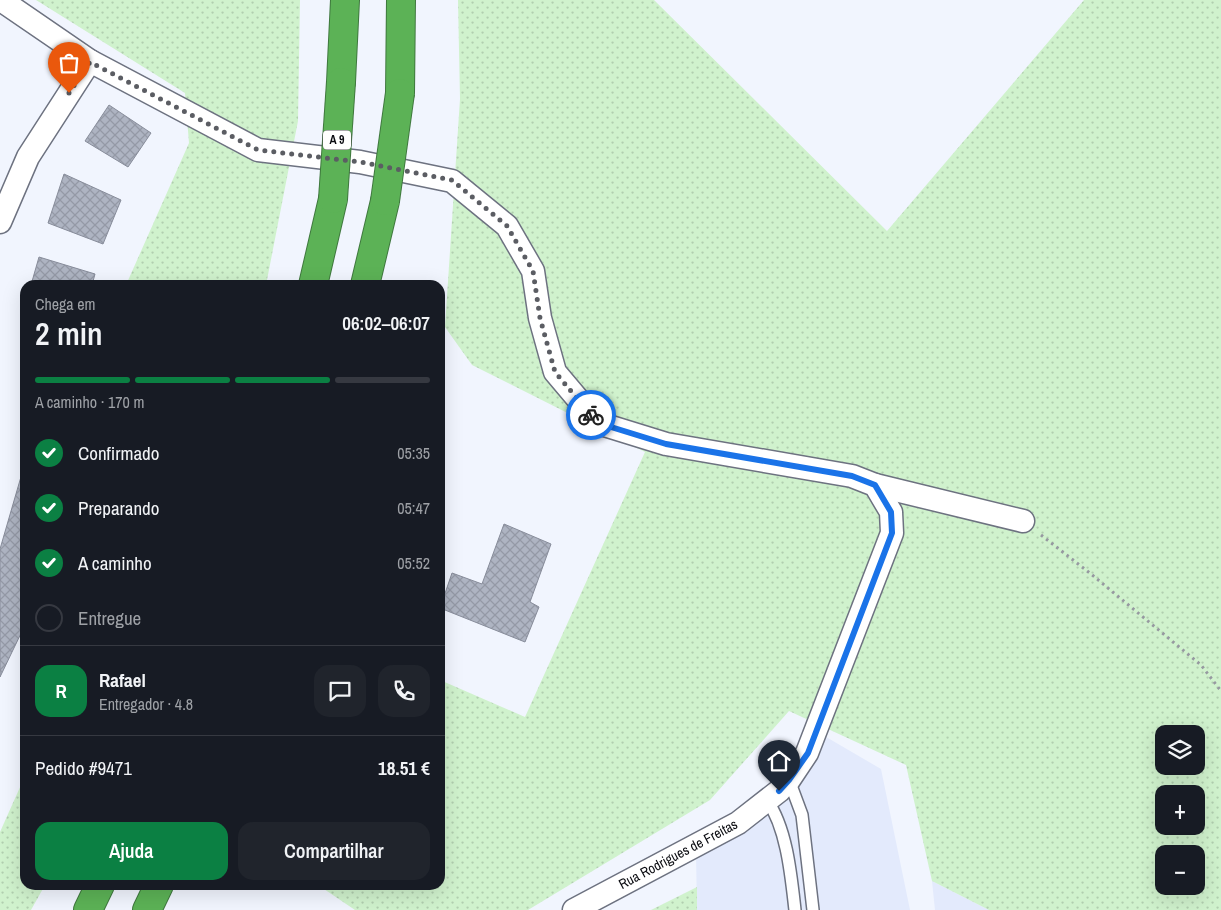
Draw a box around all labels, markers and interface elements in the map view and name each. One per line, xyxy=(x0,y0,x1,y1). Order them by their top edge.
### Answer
pin xyxy=(48,42,90,93)
icon: bag xyxy=(55,49,83,77)
road number: A 9 xyxy=(323,130,351,150)
text: Chega em xyxy=(35,293,96,315)
text: 06:02–06:07 xyxy=(342,310,430,336)
text: 2 min xyxy=(35,312,103,355)
courier xyxy=(566,390,616,440)
text: A caminho · 170 m xyxy=(35,391,144,413)
icon: bike xyxy=(577,401,605,429)
icon: check xyxy=(35,439,63,467)
text: Confirmado xyxy=(78,440,159,466)
text: 05:35 xyxy=(397,442,430,464)
icon: check xyxy=(35,494,63,522)
text: Preparando xyxy=(78,495,159,521)
text: 05:47 xyxy=(397,497,430,519)
icon: check xyxy=(35,549,63,577)
text: A caminho xyxy=(78,550,152,576)
text: 05:52 xyxy=(397,552,430,574)
text: Entregue xyxy=(78,605,141,631)
button: chat xyxy=(314,665,366,717)
button: phone xyxy=(378,665,430,717)
text: Rafael xyxy=(99,667,146,693)
text: R xyxy=(55,678,67,704)
text: Entregador · 4.8 xyxy=(99,693,193,715)
map controls xyxy=(1155,725,1205,895)
button: layers xyxy=(1155,725,1205,775)
pin xyxy=(758,740,800,791)
icon: home xyxy=(765,747,793,775)
text: Pedido #9471 xyxy=(35,755,132,781)
text: 18.51 € xyxy=(378,755,430,781)
button: + xyxy=(1155,785,1205,835)
street label: Rua Rodrigues de Freitas xyxy=(615,815,741,893)
button: Ajuda xyxy=(35,822,228,880)
button: Compartilhar xyxy=(238,822,430,880)
button: − xyxy=(1155,845,1205,895)

